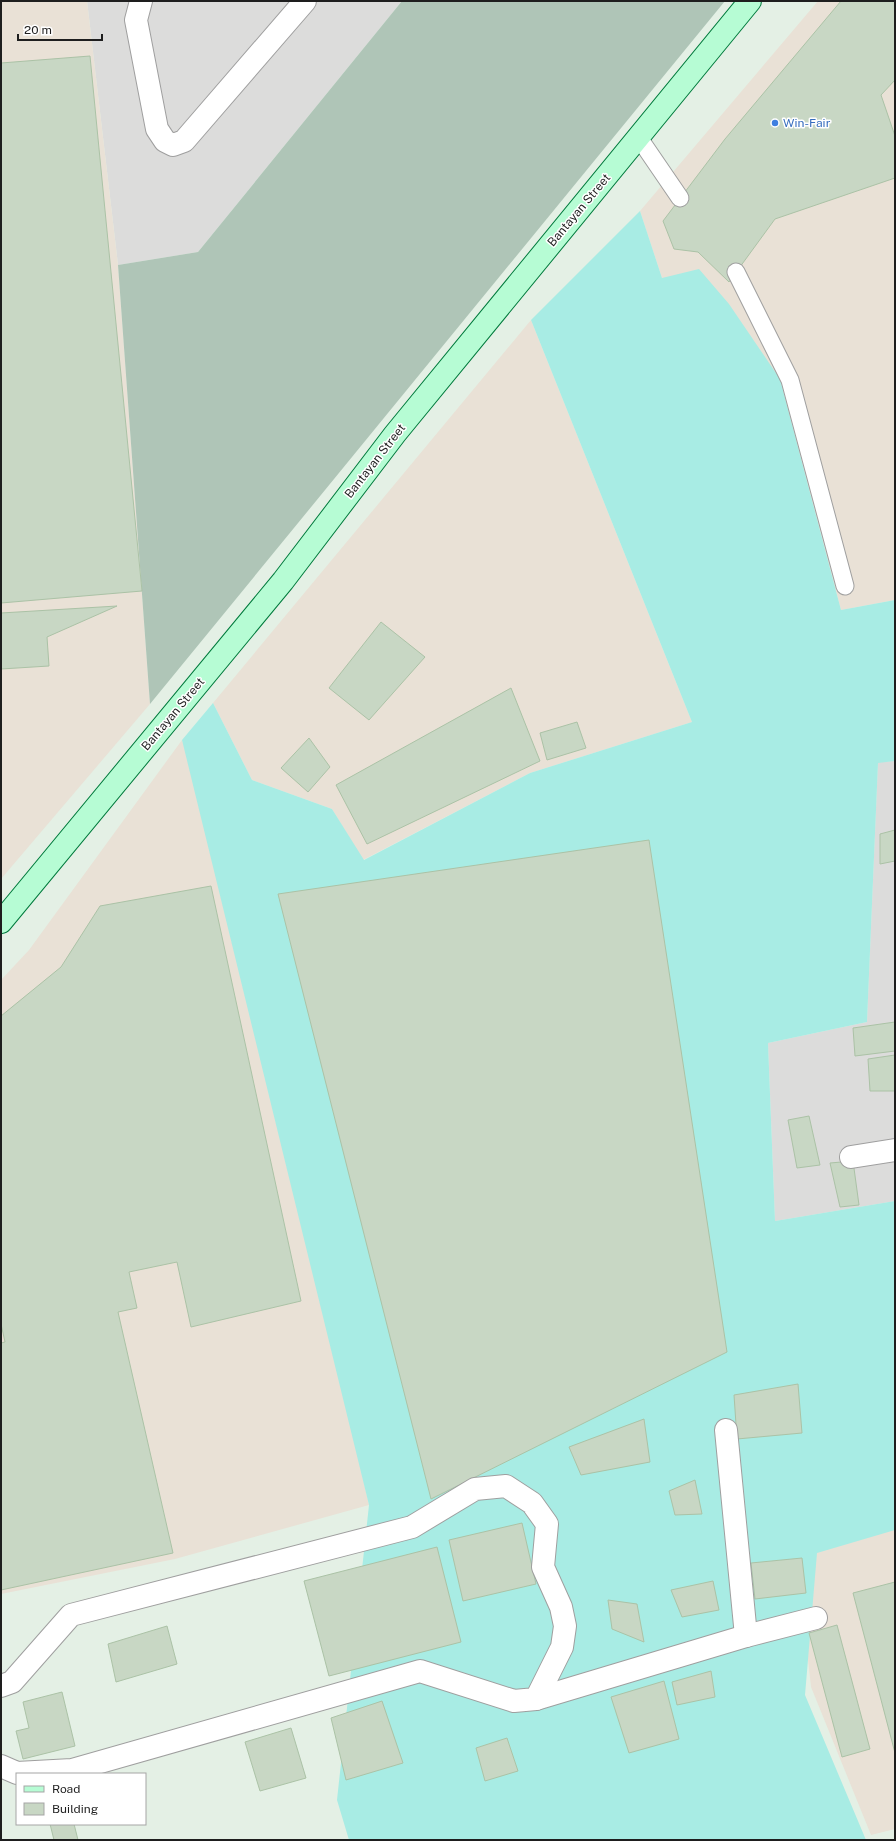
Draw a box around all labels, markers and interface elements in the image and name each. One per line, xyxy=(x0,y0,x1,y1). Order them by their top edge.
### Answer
scale bar xyxy=(18,16,102,42)
text: 20 m xyxy=(24,23,52,37)
place label: Win-Fair xyxy=(783,116,831,130)
marker: Win-Fair xyxy=(770,118,780,128)
street label: Bantayan Street xyxy=(545,171,614,249)
street label: Bantayan Street xyxy=(342,421,408,501)
street label: Bantayan Street xyxy=(139,675,208,753)
legend xyxy=(16,1773,146,1825)
text: Road xyxy=(52,1782,80,1796)
text: Building xyxy=(52,1802,98,1816)

